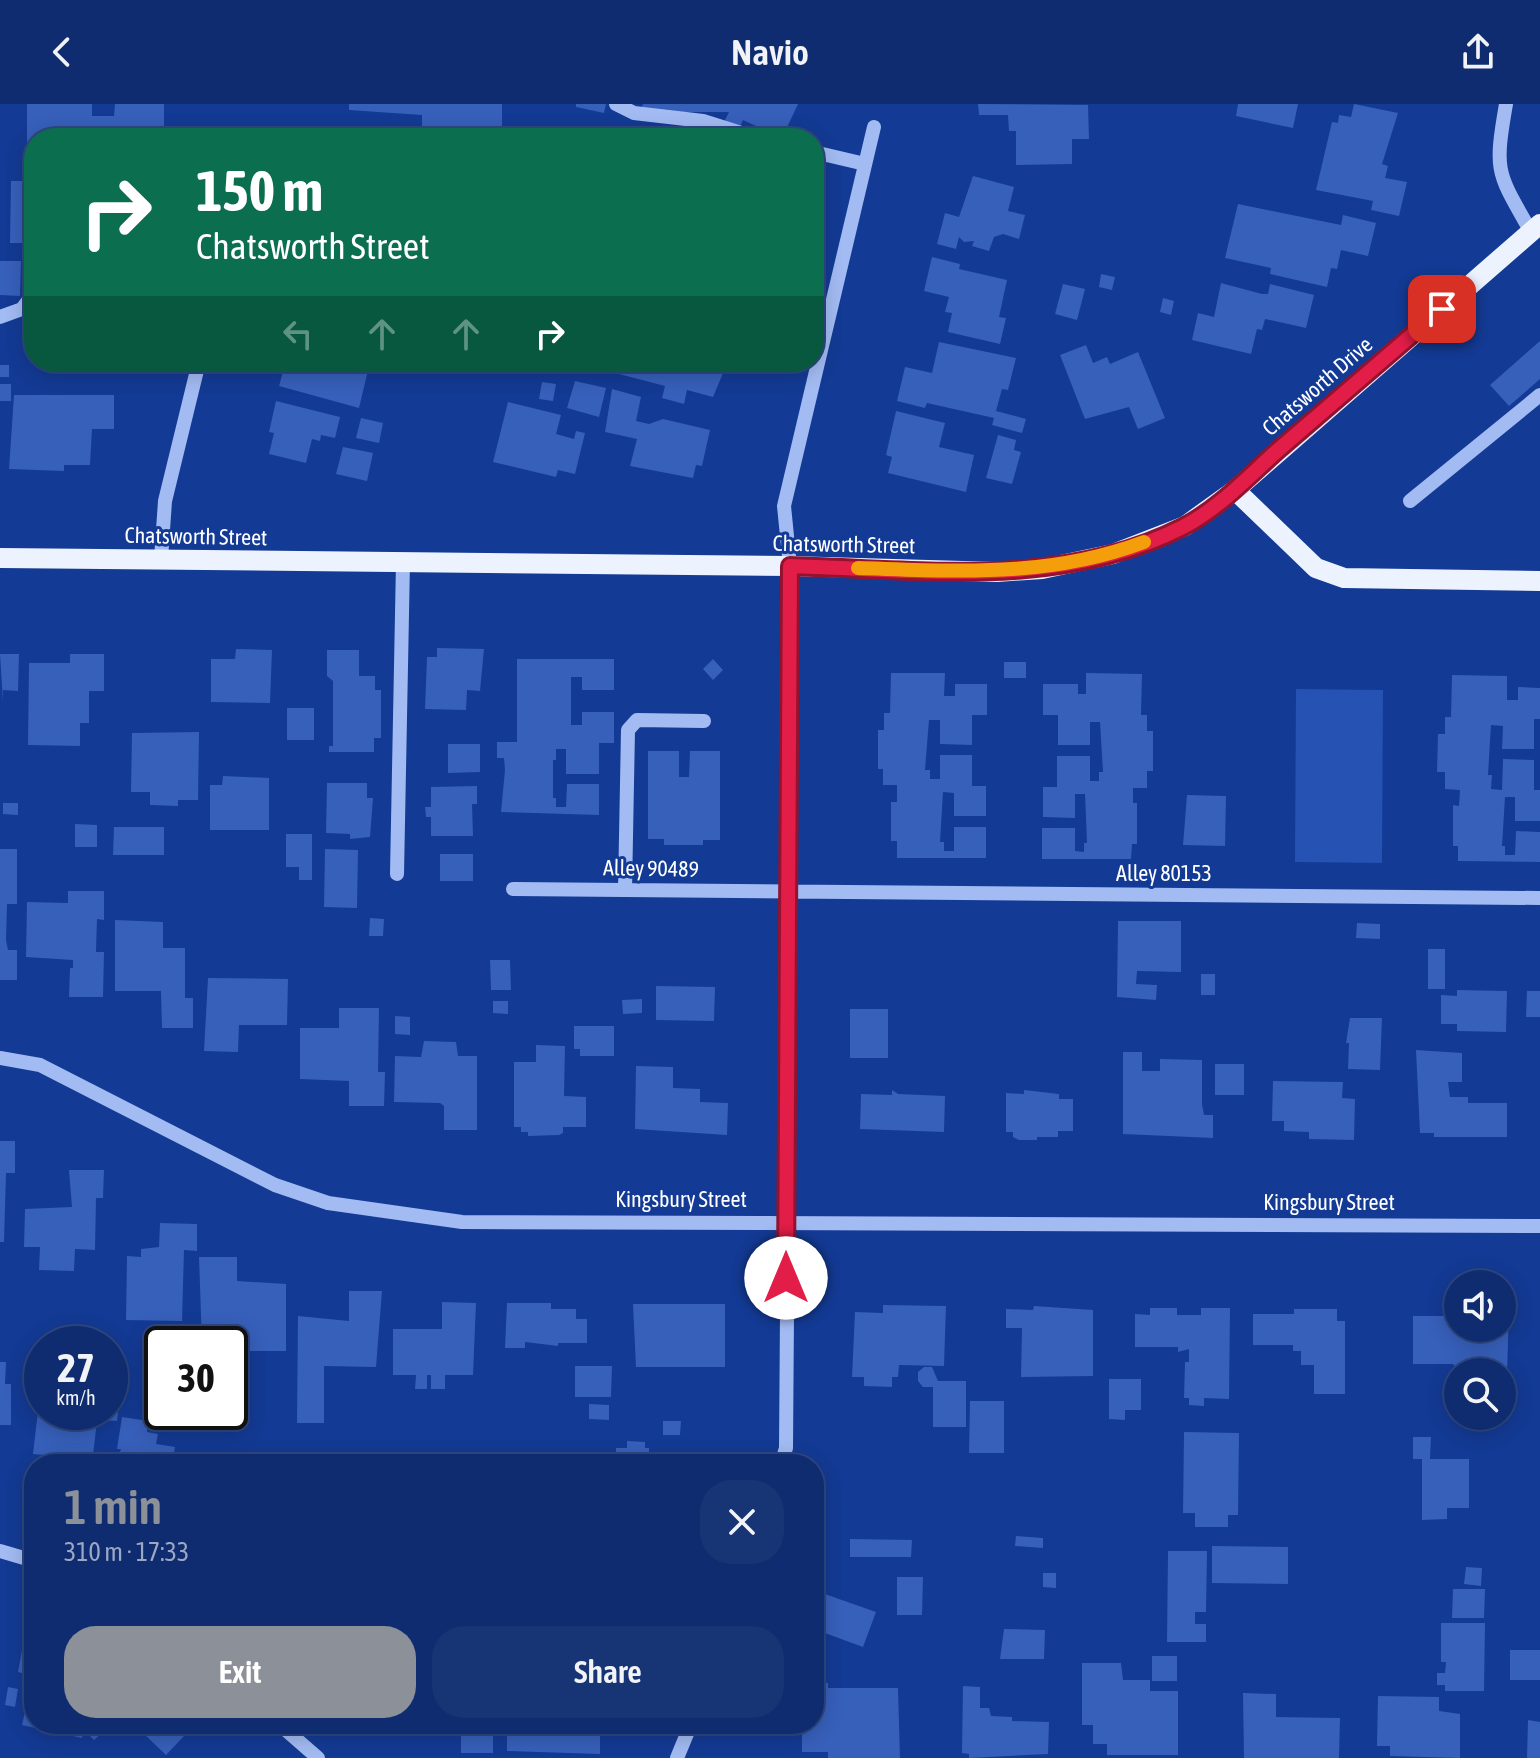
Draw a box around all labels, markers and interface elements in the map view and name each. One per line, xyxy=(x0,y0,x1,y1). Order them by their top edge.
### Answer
icon: back xyxy=(40,30,84,74)
icon: share xyxy=(1456,30,1500,74)
text: Navio xyxy=(731,31,809,73)
text: 150 m xyxy=(196,159,323,223)
icon: right xyxy=(64,160,168,264)
text: Chatsworth Street xyxy=(196,225,430,267)
pin xyxy=(1408,275,1476,343)
icon: arrive xyxy=(1420,287,1464,331)
icon: left xyxy=(276,312,320,356)
icon: ahead xyxy=(360,312,404,356)
icon: ahead xyxy=(444,312,488,356)
icon: right xyxy=(528,312,572,356)
street label: Chatsworth Drive xyxy=(1257,331,1377,441)
street label: Chatsworth Street xyxy=(124,522,268,550)
street label: Chatsworth Street xyxy=(772,530,916,558)
street label: Alley 90489 xyxy=(603,854,699,882)
street label: Alley 80153 xyxy=(1116,860,1212,886)
street label: Kingsbury Street xyxy=(615,1186,747,1212)
street label: Kingsbury Street xyxy=(1263,1189,1395,1215)
position arrow xyxy=(744,1236,828,1320)
map controls xyxy=(1444,1270,1516,1430)
button: sound xyxy=(1444,1270,1516,1342)
speed limit sign: 30 xyxy=(144,1326,248,1430)
text: 27 xyxy=(57,1345,95,1390)
button: search xyxy=(1444,1358,1516,1430)
text: km/h xyxy=(56,1386,96,1409)
text: 1 min xyxy=(64,1479,162,1534)
button: close xyxy=(700,1480,784,1564)
text: 310 m · 17:33 xyxy=(64,1537,189,1567)
button: Exit xyxy=(64,1626,416,1718)
button: Share xyxy=(432,1626,784,1718)

